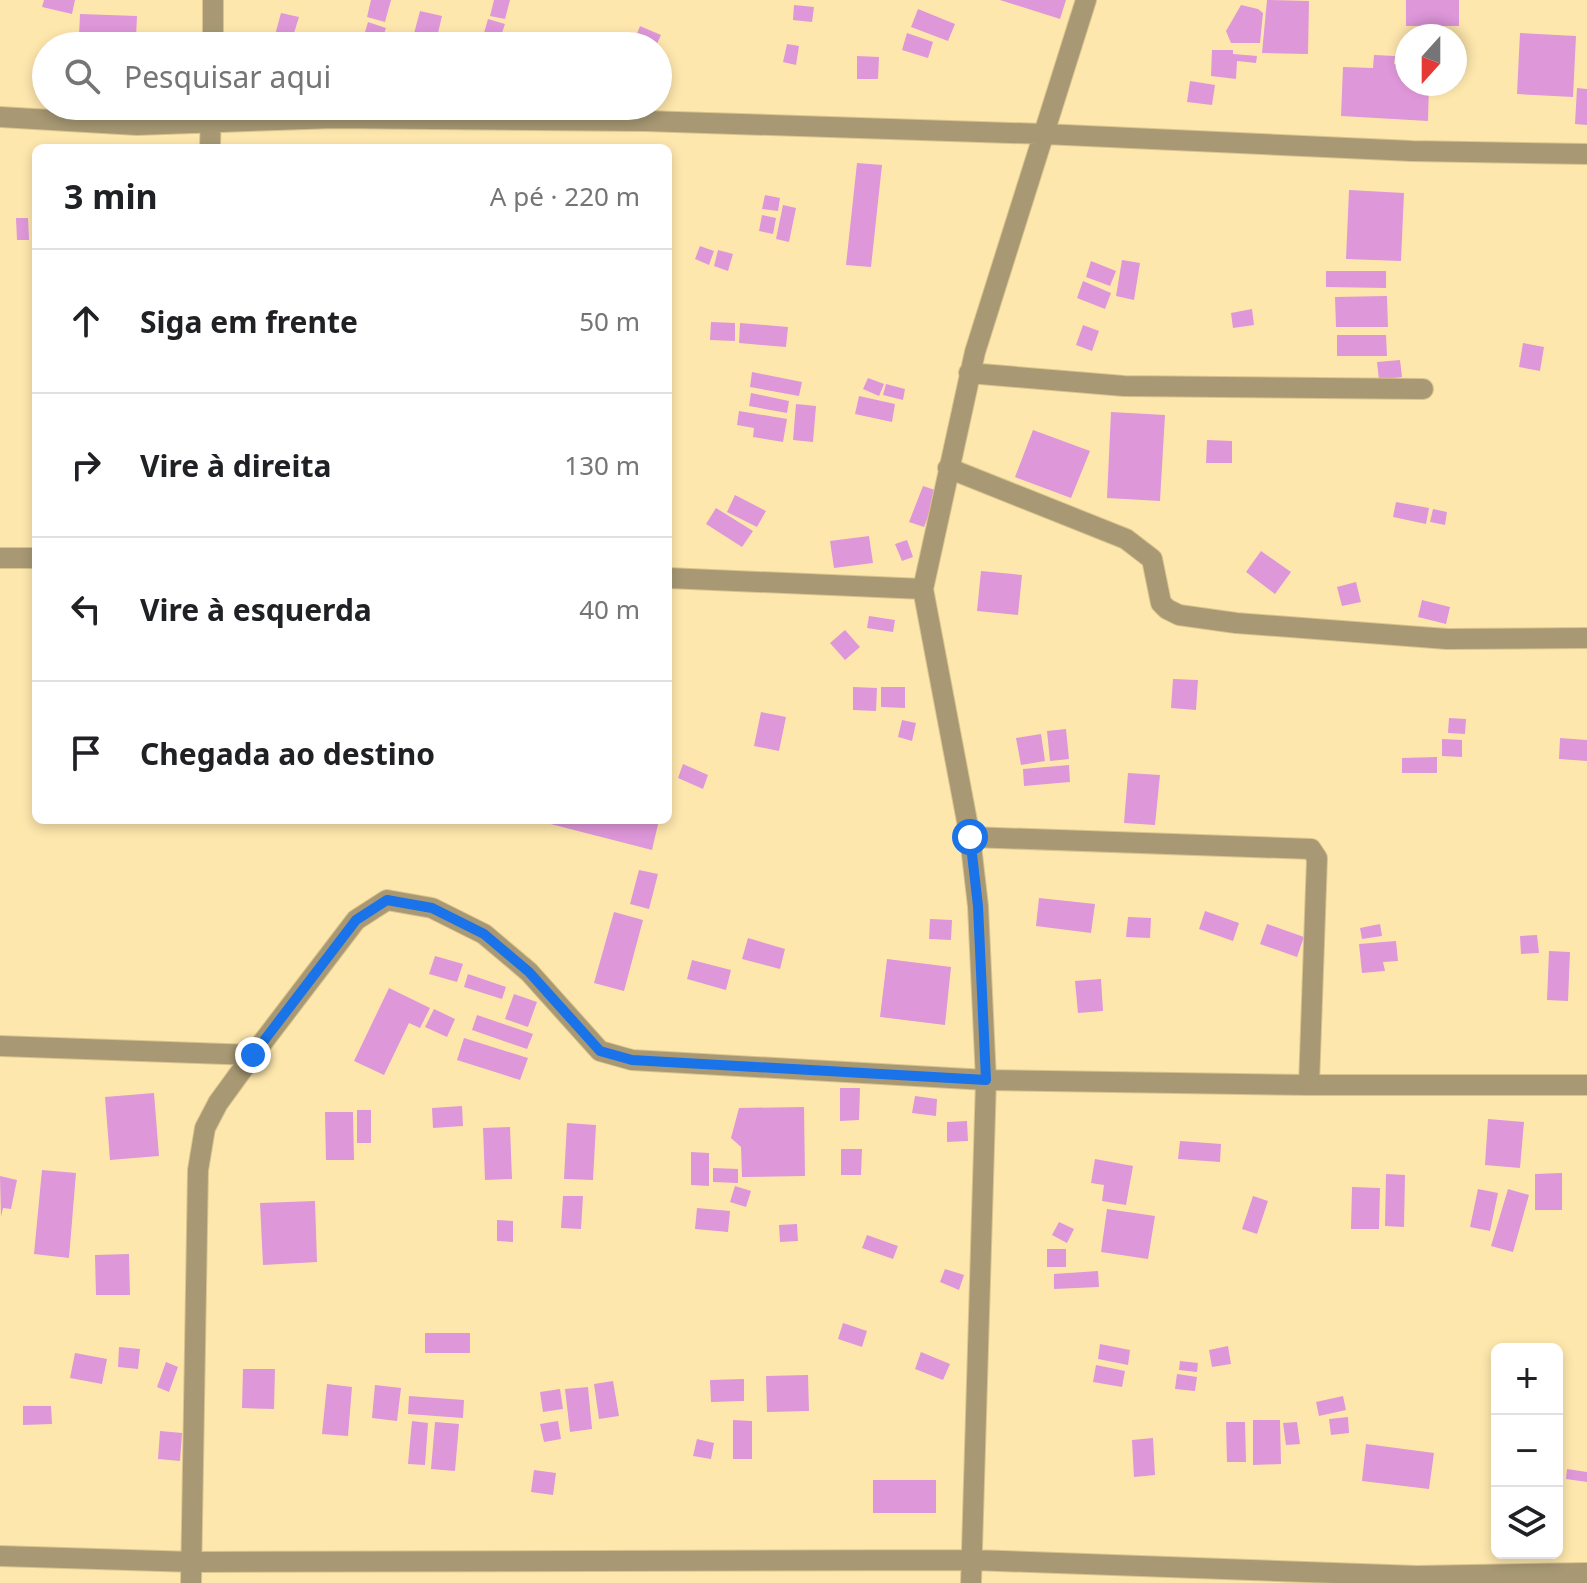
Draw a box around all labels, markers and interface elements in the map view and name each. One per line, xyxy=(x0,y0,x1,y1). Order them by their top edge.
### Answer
north arrow xyxy=(1395,24,1467,96)
search box xyxy=(32,32,672,120)
icon: search xyxy=(60,54,104,98)
text: Pesquisar aqui xyxy=(124,56,331,97)
text: 3 min xyxy=(64,173,158,219)
text: A pé · 220 m xyxy=(490,178,640,214)
icon: ahead xyxy=(64,299,108,343)
text: Siga em frente xyxy=(140,301,358,342)
text: 50 m xyxy=(579,303,640,339)
icon: right xyxy=(64,443,108,487)
text: Vire à direita xyxy=(140,445,331,486)
text: 130 m xyxy=(564,447,640,483)
icon: left xyxy=(64,587,108,631)
text: Vire à esquerda xyxy=(140,589,372,630)
text: 40 m xyxy=(579,591,640,627)
icon: arrive xyxy=(64,731,108,775)
text: Chegada ao destino xyxy=(140,733,435,774)
route start xyxy=(952,819,988,855)
route end xyxy=(235,1037,271,1073)
map controls xyxy=(1491,1343,1563,1559)
button: + xyxy=(1491,1343,1563,1415)
button: − xyxy=(1491,1415,1563,1487)
button: layers xyxy=(1491,1487,1563,1559)

